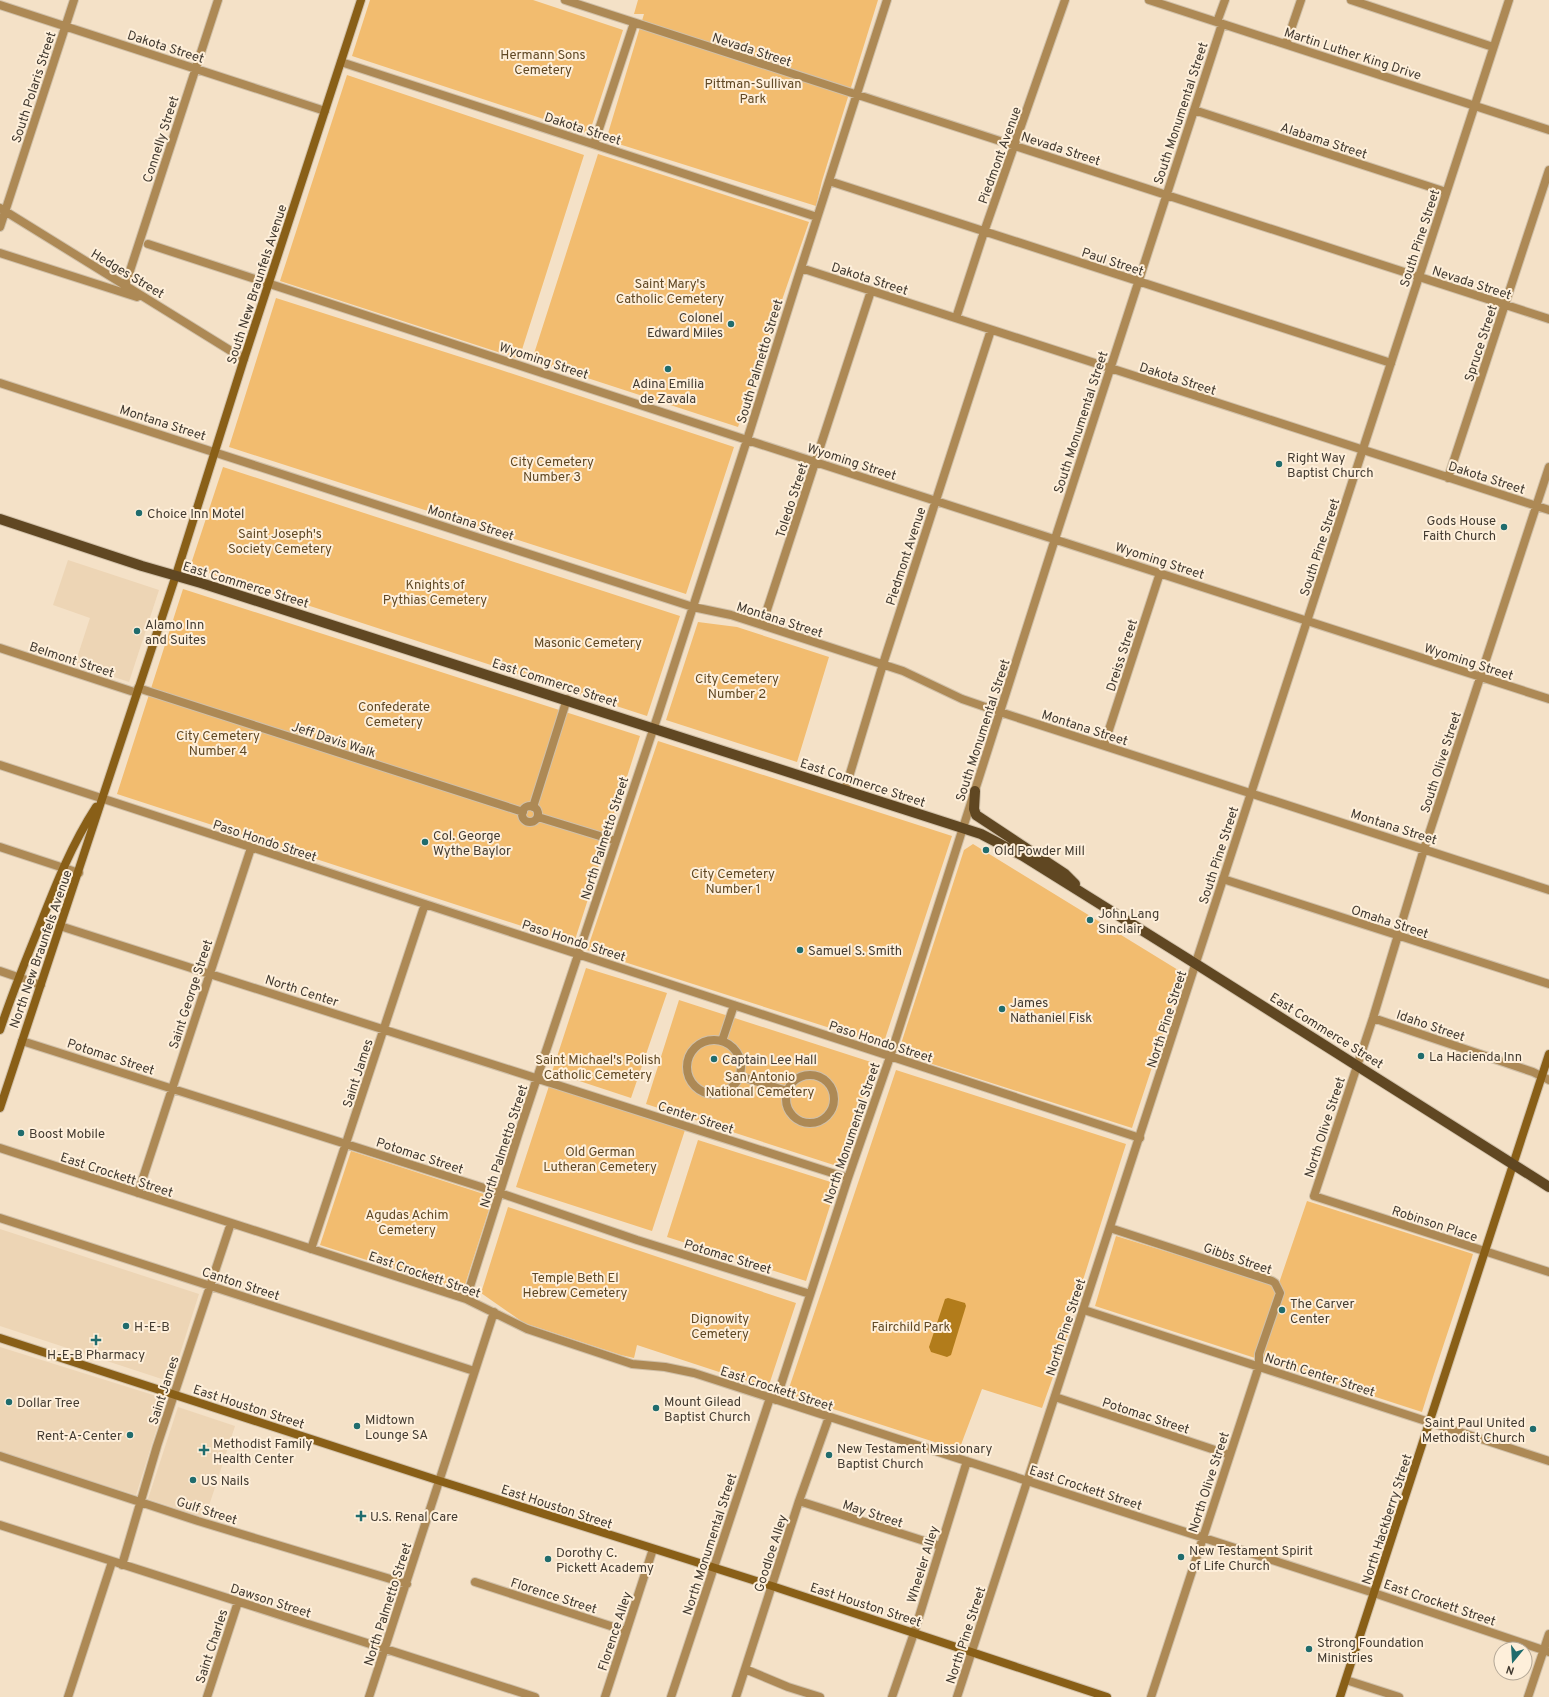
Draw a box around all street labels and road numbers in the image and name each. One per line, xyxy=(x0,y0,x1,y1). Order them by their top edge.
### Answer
street label: Martin Luther King Drive xyxy=(1282,25,1423,85)
street label: Dakota Street xyxy=(125,28,206,68)
street label: South Polaris Street xyxy=(9,30,61,145)
street label: Nevada Street xyxy=(710,31,793,71)
street label: South Monumental Street xyxy=(1151,40,1213,187)
street label: Connelly Street xyxy=(140,94,183,185)
street label: Piedmont Avenue xyxy=(976,105,1026,207)
street label: Dakota Street xyxy=(542,110,623,150)
street label: Alabama Street xyxy=(1278,120,1369,163)
street label: Nevada Street xyxy=(1019,130,1102,170)
street label: South Pine Street xyxy=(1398,188,1444,290)
street label: South New Braunfels Avenue xyxy=(224,203,291,367)
street label: Paul Street xyxy=(1079,245,1146,280)
street label: Hedges Street xyxy=(87,247,167,303)
street label: Dakota Street xyxy=(829,260,910,300)
street label: Nevada Street xyxy=(1430,264,1513,304)
street label: South Palmetto Street xyxy=(734,297,787,426)
street label: Spruce Street xyxy=(1462,303,1502,384)
street label: Wyoming Street xyxy=(497,340,590,384)
street label: South Monumental Street xyxy=(1051,349,1113,496)
street label: Dakota Street xyxy=(1137,360,1218,400)
street label: Montana Street xyxy=(117,402,208,445)
street label: Wyoming Street xyxy=(805,441,898,485)
street label: Dakota Street xyxy=(1446,459,1527,499)
street label: Toledo Street xyxy=(773,461,813,540)
street label: South Pine Street xyxy=(1298,497,1344,599)
street label: Montana Street xyxy=(425,502,516,545)
street label: Piedmont Avenue xyxy=(883,505,930,608)
street label: Wyoming Street xyxy=(1113,540,1206,584)
street label: East Commerce Street xyxy=(181,559,310,613)
street label: Montana Street xyxy=(734,599,825,642)
street label: Dreiss Street xyxy=(1104,617,1142,694)
street label: Belmont Street xyxy=(27,640,116,682)
street label: Wyoming Street xyxy=(1422,641,1515,685)
street label: East Commerce Street xyxy=(490,656,619,712)
street label: South Monumental Street xyxy=(953,657,1015,804)
street label: Montana Street xyxy=(1039,707,1130,750)
street label: South Olive Street xyxy=(1418,710,1466,815)
street label: Jeff Davis Walk xyxy=(289,720,378,762)
street label: East Commerce Street xyxy=(798,756,927,812)
street label: North Palmetto Street xyxy=(578,775,633,902)
street label: South Pine Street xyxy=(1197,805,1243,907)
street label: Montana Street xyxy=(1348,806,1439,849)
street label: Paso Hondo Street xyxy=(210,818,318,866)
street label: North New Braunfels Avenue xyxy=(7,868,77,1031)
street label: Omaha Street xyxy=(1349,903,1430,943)
street label: Paso Hondo Street xyxy=(519,918,627,966)
street label: Saint George Street xyxy=(167,938,217,1051)
street label: North Pine Street xyxy=(1145,969,1191,1070)
street label: North Center xyxy=(263,972,340,1011)
street label: East Commerce Street xyxy=(1266,990,1386,1073)
street label: Idaho Street xyxy=(1394,1008,1467,1046)
street label: Paso Hondo Street xyxy=(826,1019,934,1067)
street label: Potomac Street xyxy=(65,1036,156,1080)
street label: Saint James xyxy=(340,1037,378,1110)
street label: North Monumental Street xyxy=(821,1061,885,1206)
street label: North Olive Street xyxy=(1302,1075,1350,1180)
street label: North Palmetto Street xyxy=(477,1083,532,1210)
street label: Center Street xyxy=(656,1099,735,1139)
street label: Potomac Street xyxy=(374,1135,465,1179)
street label: East Crockett Street xyxy=(58,1150,175,1202)
street label: Robinson Place xyxy=(1389,1204,1479,1246)
street label: Potomac Street xyxy=(682,1237,773,1279)
street label: Gibbs Street xyxy=(1201,1241,1274,1279)
street label: East Crockett Street xyxy=(366,1249,483,1303)
street label: Canton Street xyxy=(200,1265,281,1305)
street label: North Pine Street xyxy=(1044,1277,1090,1378)
street label: North Center Street xyxy=(1262,1350,1377,1401)
street label: Saint James xyxy=(146,1354,184,1427)
street label: East Crockett Street xyxy=(718,1364,835,1416)
street label: East Houston Street xyxy=(191,1382,306,1434)
street label: Potomac Street xyxy=(1100,1395,1191,1439)
street label: North Olive Street xyxy=(1186,1430,1234,1535)
street label: North Hackberry Street xyxy=(1359,1452,1417,1587)
street label: East Crockett Street xyxy=(1027,1463,1144,1515)
street label: North Monumental Street xyxy=(680,1471,741,1618)
street label: East Houston Street xyxy=(499,1482,614,1534)
street label: Gulf Street xyxy=(174,1495,239,1529)
street label: May Street xyxy=(840,1498,905,1532)
street label: Goodloe Alley xyxy=(752,1513,792,1595)
street label: Wheeler Alley xyxy=(905,1524,943,1605)
street label: North Palmetto Street xyxy=(361,1541,416,1668)
street label: Florence Street xyxy=(508,1575,599,1618)
street label: East Crockett Street xyxy=(1381,1577,1498,1631)
street label: East Houston Street xyxy=(808,1580,923,1632)
street label: Dawson Street xyxy=(228,1581,313,1622)
street label: North Pine Street xyxy=(944,1585,990,1686)
street label: Florence Alley xyxy=(596,1590,636,1673)
street label: Saint Charles xyxy=(193,1607,232,1686)

